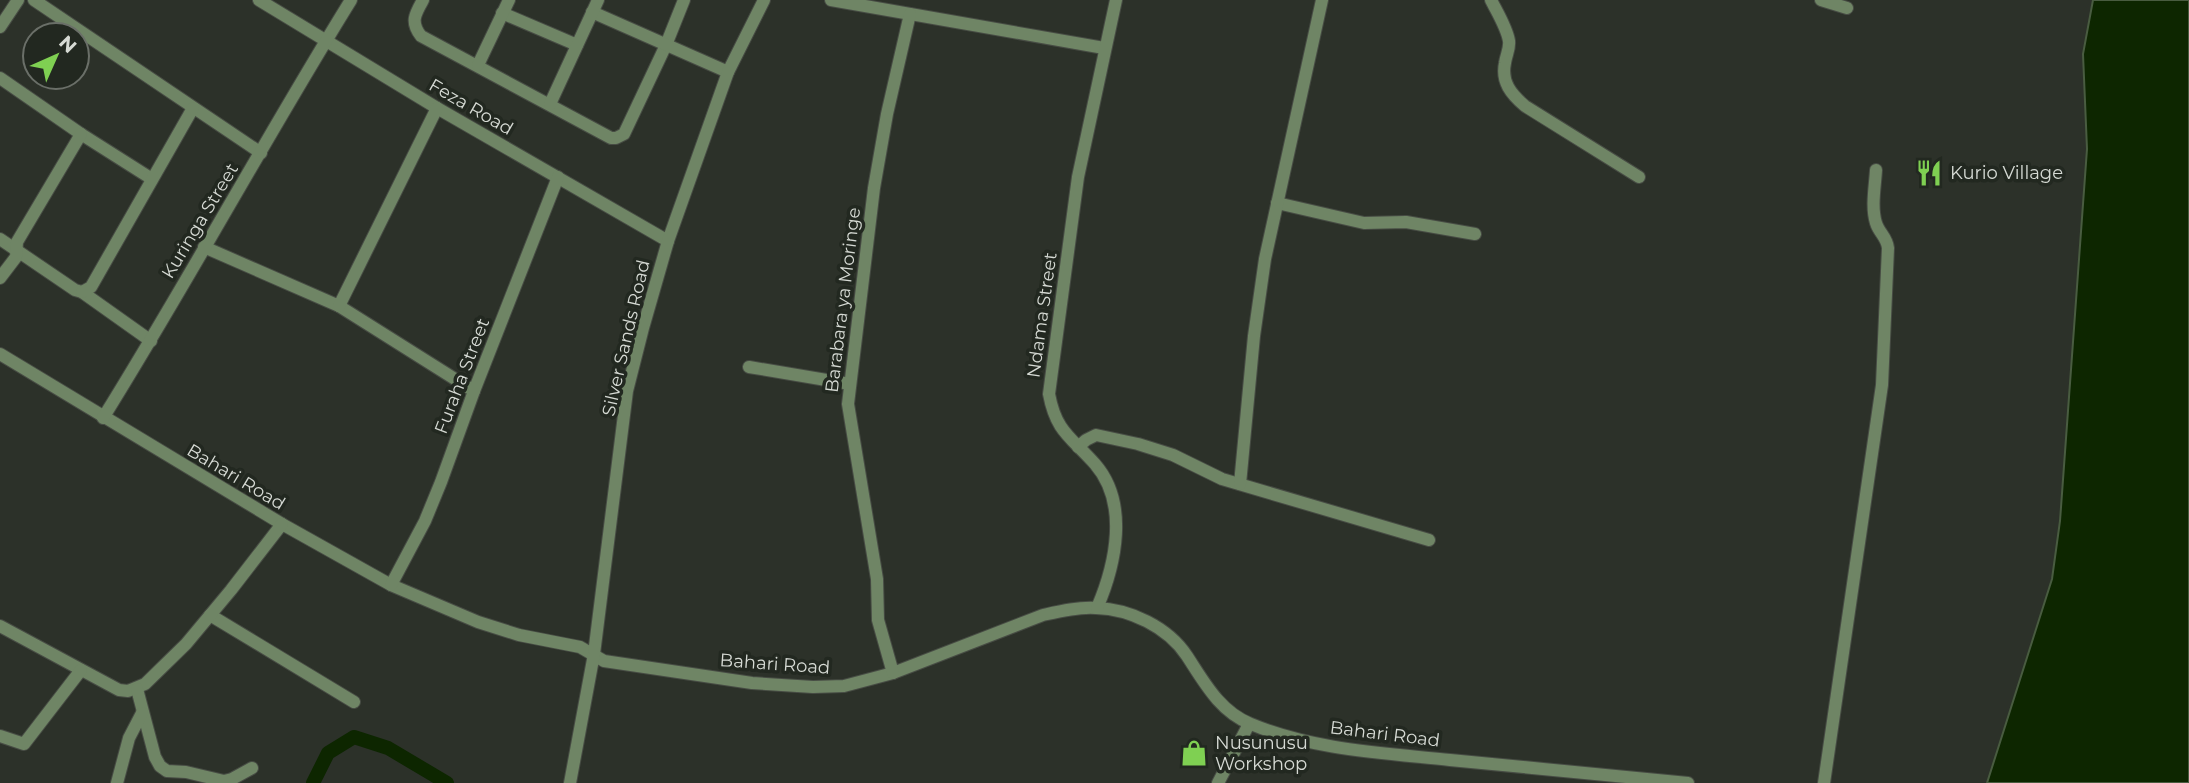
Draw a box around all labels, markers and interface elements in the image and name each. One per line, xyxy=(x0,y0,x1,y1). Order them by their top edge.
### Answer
north arrow xyxy=(21,21,91,91)
text: N xyxy=(54,31,81,58)
street label: Feza Road xyxy=(425,74,517,140)
restaurant icon: Kurio Village xyxy=(1914,158,1944,188)
street label: Kuringa Street xyxy=(157,159,243,283)
place label: Kurio Village xyxy=(1950,162,2063,184)
street label: Barabara ya Moringe xyxy=(821,206,865,394)
street label: Ndama Street xyxy=(1022,251,1062,379)
street label: Silver Sands Road xyxy=(597,258,655,418)
street label: Furaha Street xyxy=(430,315,494,437)
street label: Bahari Road xyxy=(183,439,289,515)
street label: Bahari Road xyxy=(719,649,831,679)
street label: Bahari Road xyxy=(1329,716,1441,752)
place label: Nusunusu Workshop xyxy=(1215,732,1308,775)
shop icon: Nusunusu Workshop xyxy=(1179,738,1209,768)

